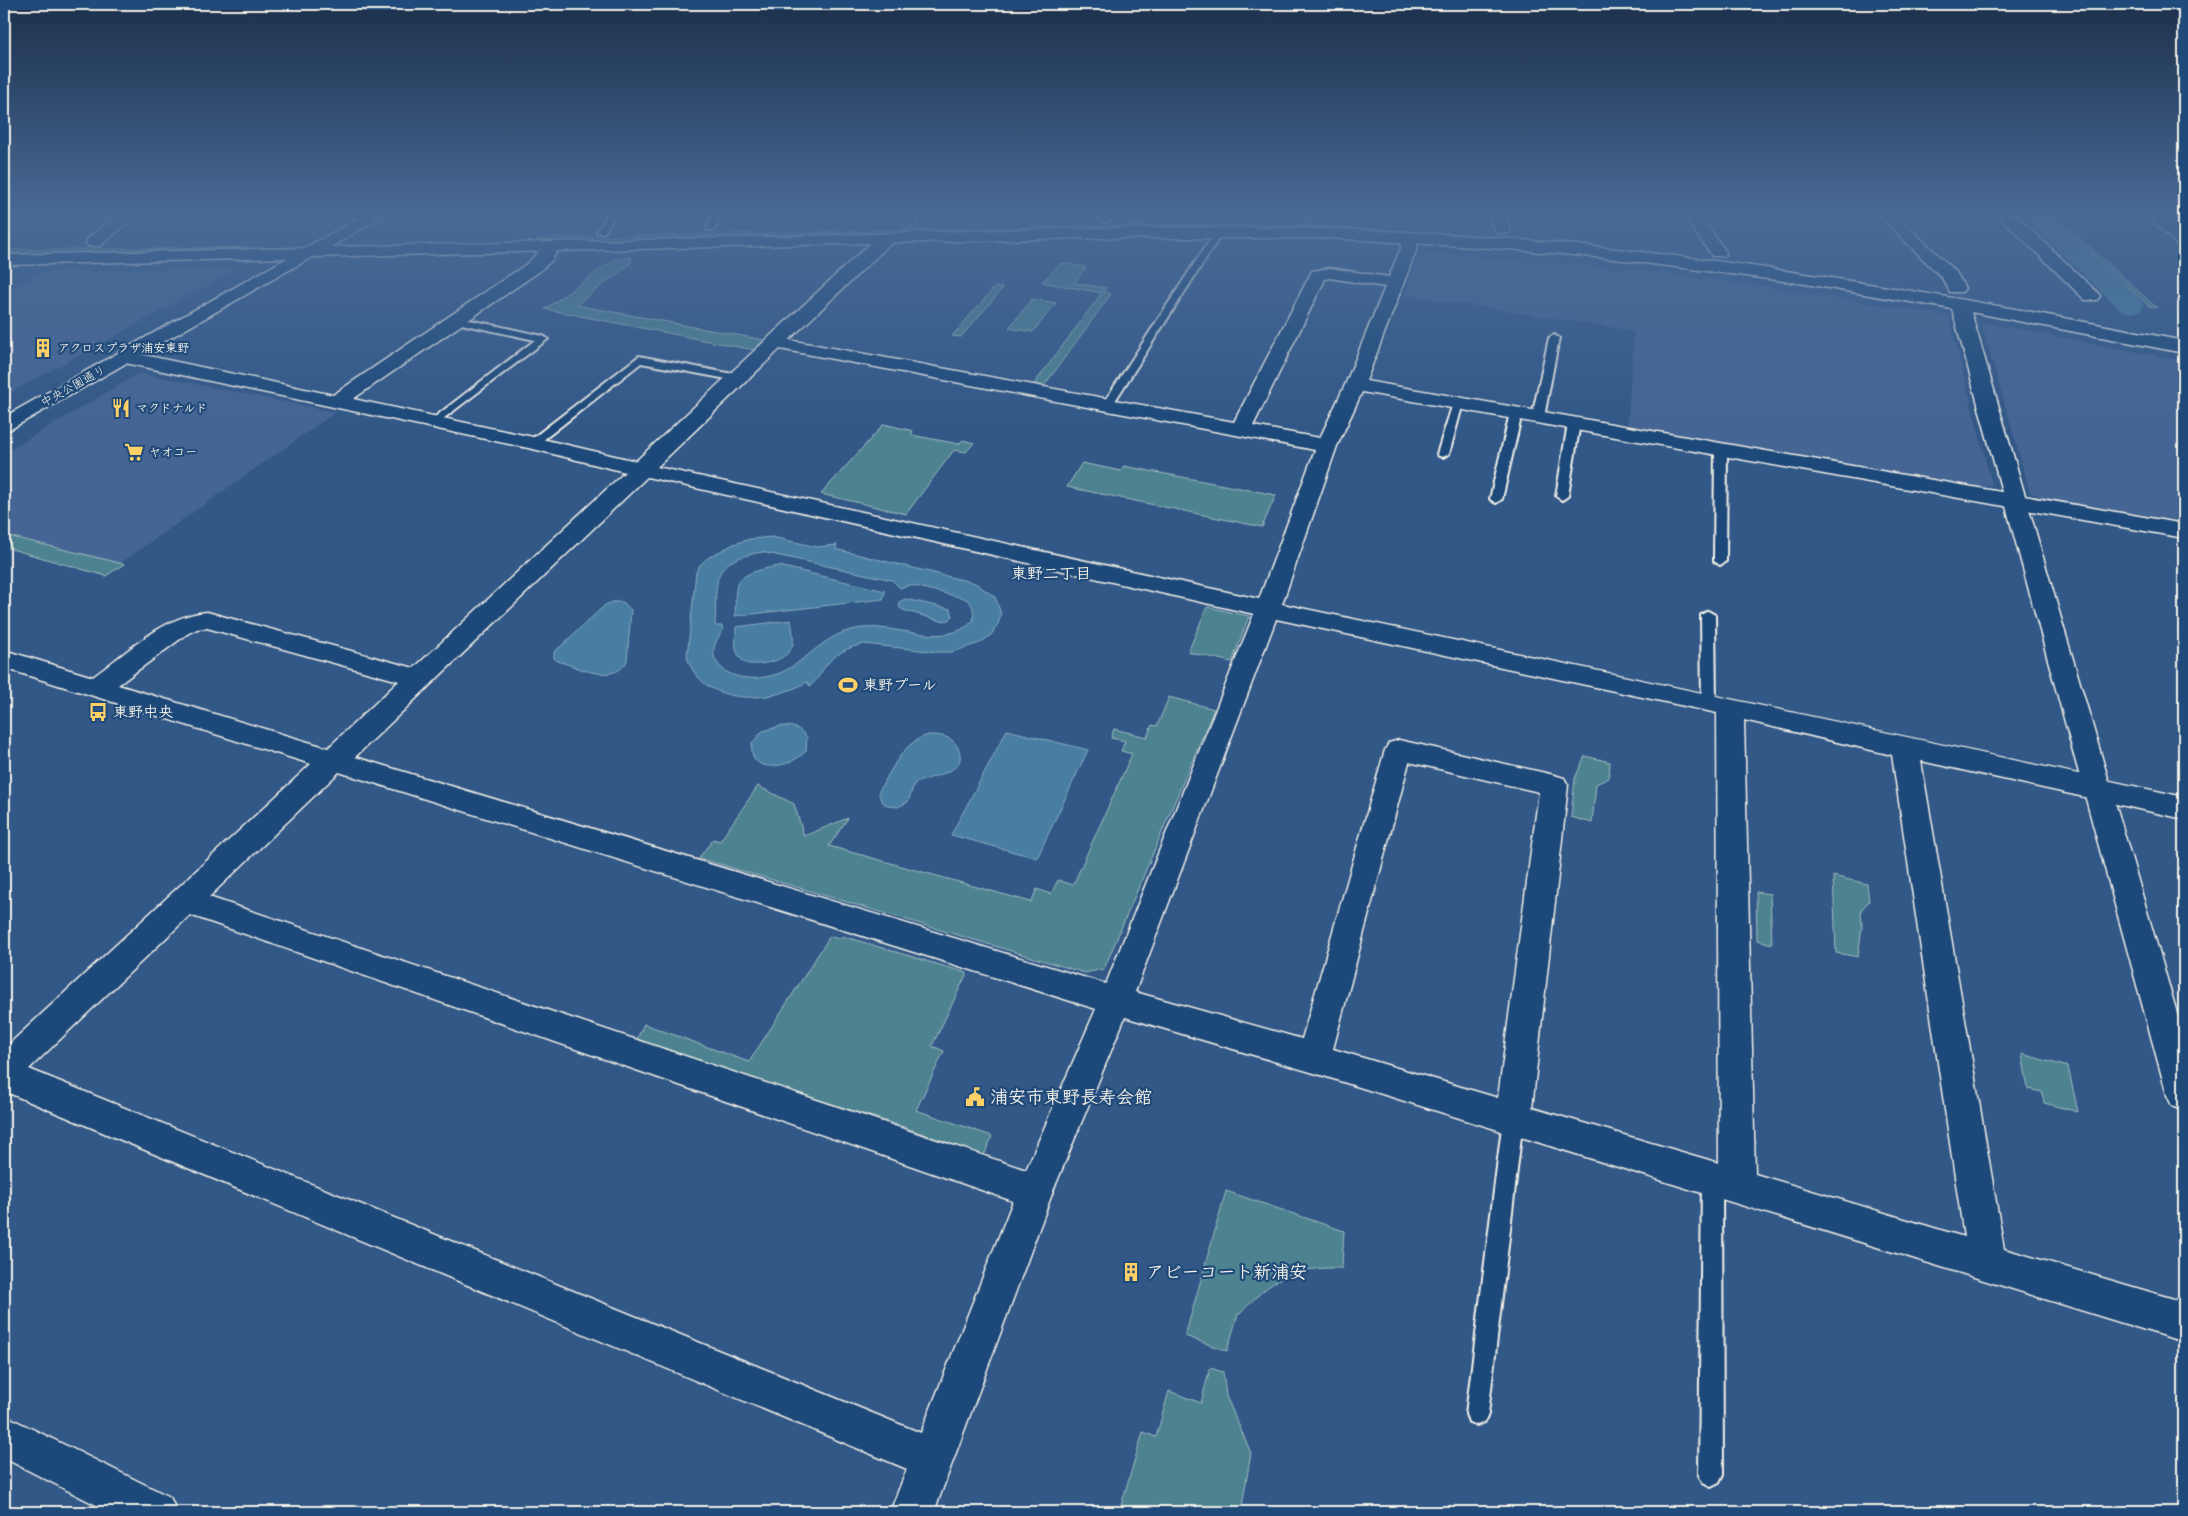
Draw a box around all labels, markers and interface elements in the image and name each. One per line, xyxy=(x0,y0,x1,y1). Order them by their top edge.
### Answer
building icon: アクロスプラザ浦安東野 xyxy=(32,337,54,359)
place label: アクロスプラザ浦安東野 xyxy=(58,342,189,357)
street label: 中央公園通り xyxy=(39,363,109,411)
restaurant icon: マクドナルド xyxy=(110,397,132,419)
place label: マクドナルド xyxy=(136,403,208,417)
supermarket icon: ヤオコー xyxy=(123,441,145,463)
place label: ヤオコー xyxy=(149,447,197,461)
district label: 東野二丁目 xyxy=(1011,565,1091,586)
sports icon: 東野プール xyxy=(837,674,859,696)
place label: 東野プール xyxy=(863,677,937,696)
bus stop icon: 東野中央 xyxy=(87,701,109,723)
place label: 東野中央 xyxy=(113,704,173,723)
public building icon: 浦安市東野長寿会館 xyxy=(964,1086,986,1108)
place label: 浦安市東野長寿会館 xyxy=(990,1088,1152,1110)
building icon: アビーコート新浦安 xyxy=(1120,1261,1142,1283)
place label: アビーコート新浦安 xyxy=(1146,1263,1307,1285)

